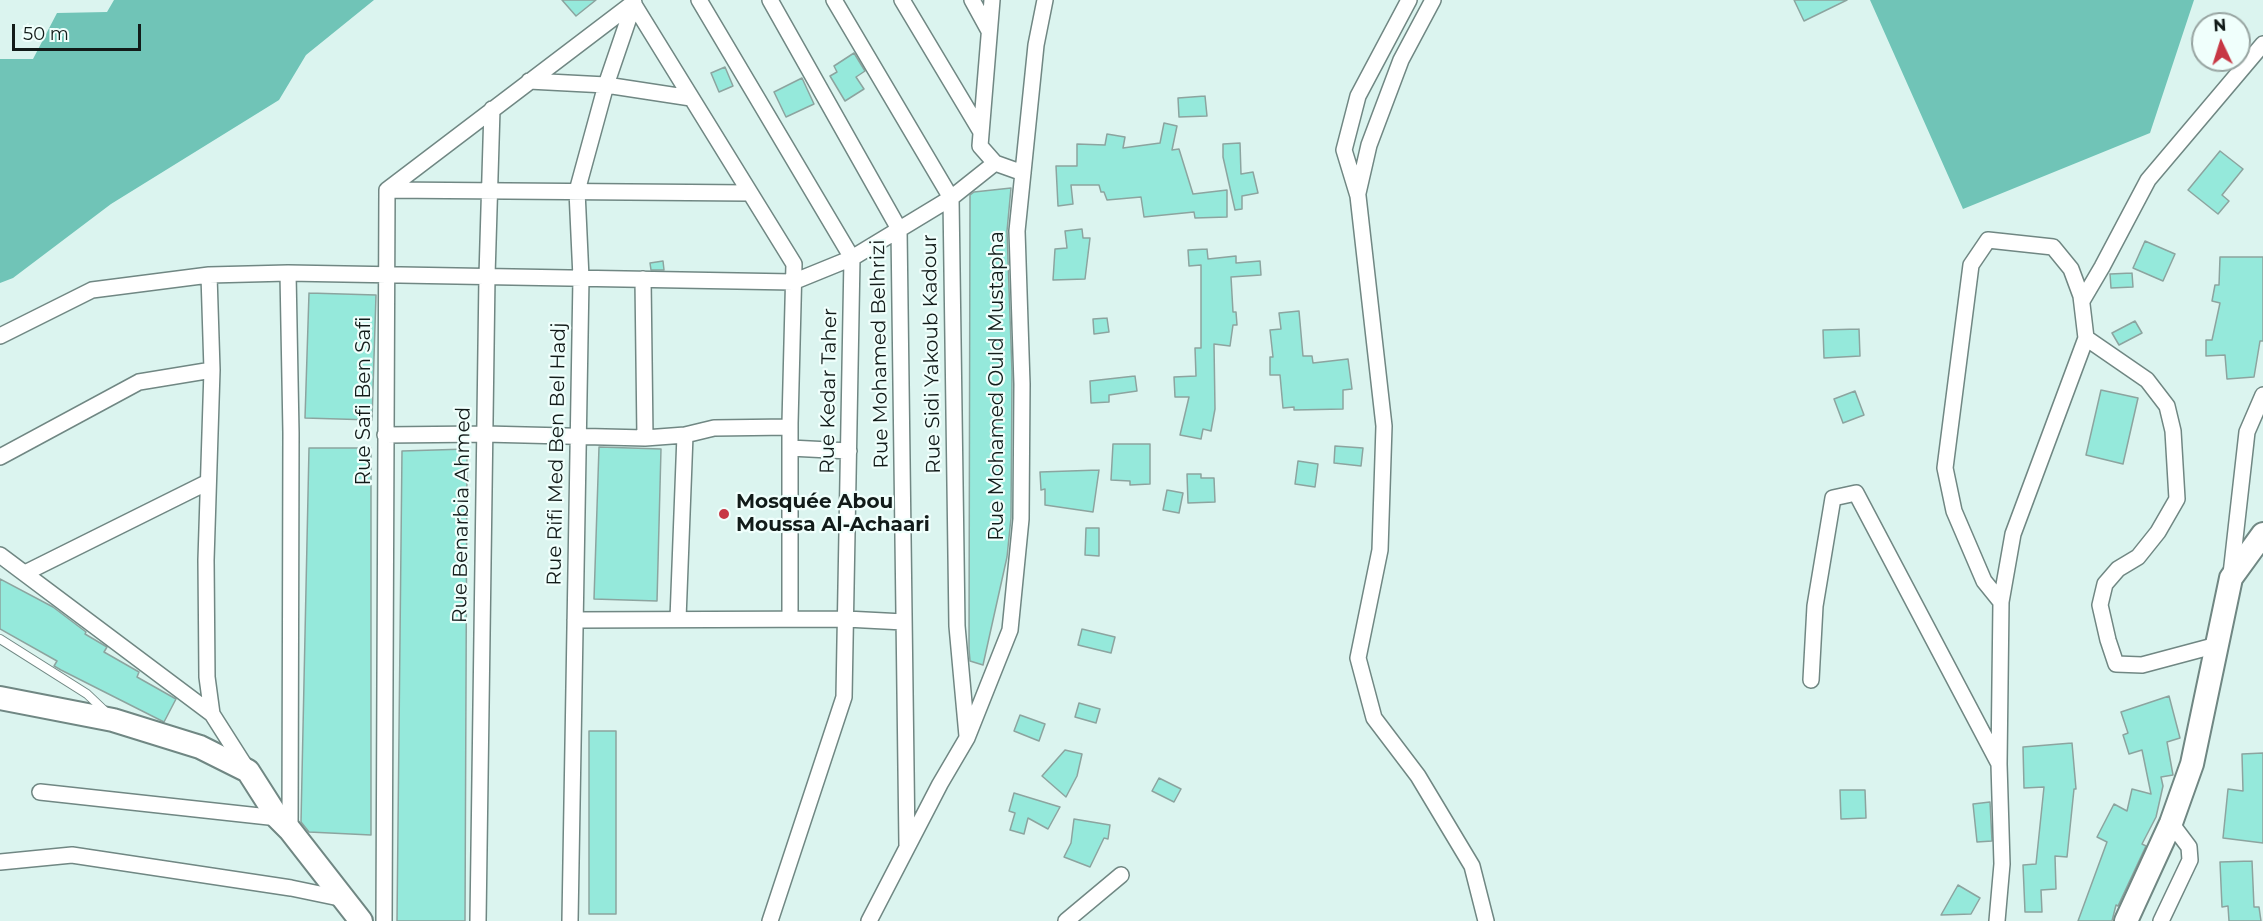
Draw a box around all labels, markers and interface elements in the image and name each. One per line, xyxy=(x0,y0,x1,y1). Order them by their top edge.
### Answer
scale bar xyxy=(15,12,144,50)
north arrow xyxy=(2191,12,2251,72)
text: N xyxy=(2213,16,2227,35)
text: 50 m xyxy=(23,23,69,45)
street label: Rue Mohamed Ould Mustapha xyxy=(985,231,1009,541)
street label: Rue Sidi Yakoub Kadour xyxy=(918,234,946,474)
street label: Rue Mohamed Belhrizi xyxy=(866,239,894,469)
street label: Rue Kedar Taher xyxy=(816,308,842,474)
street label: Rue Safi Ben Safi xyxy=(352,317,376,485)
street label: Rue Rifi Med Ben Bel Hadj xyxy=(543,322,571,586)
street label: Rue Benarbia Ahmed xyxy=(448,407,476,623)
place label: Mosquée Abou Moussa Al-Achaari xyxy=(736,490,930,537)
marker: Mosquée Abou Moussa Al-Achaari xyxy=(717,507,731,521)

